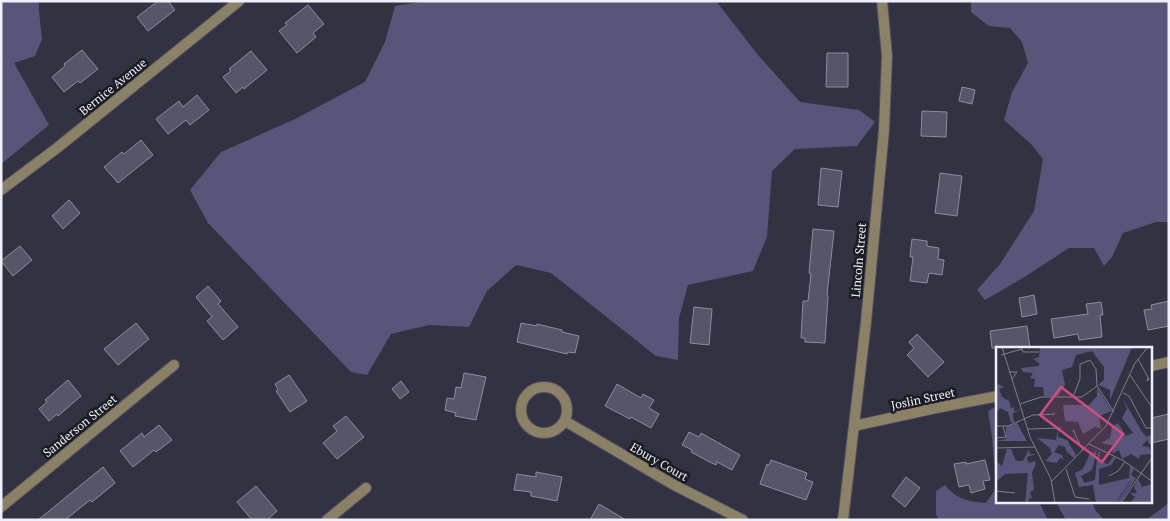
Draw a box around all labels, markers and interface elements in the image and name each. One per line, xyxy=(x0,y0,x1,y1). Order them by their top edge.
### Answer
street label: Bernice Avenue xyxy=(76,55,149,118)
street label: Lincoln Street xyxy=(848,221,869,298)
inset map xyxy=(996,347,1152,504)
street label: Joslin Street xyxy=(889,384,957,413)
street label: Sanderson Street xyxy=(40,391,120,460)
street label: Ebury Court xyxy=(628,439,691,484)

